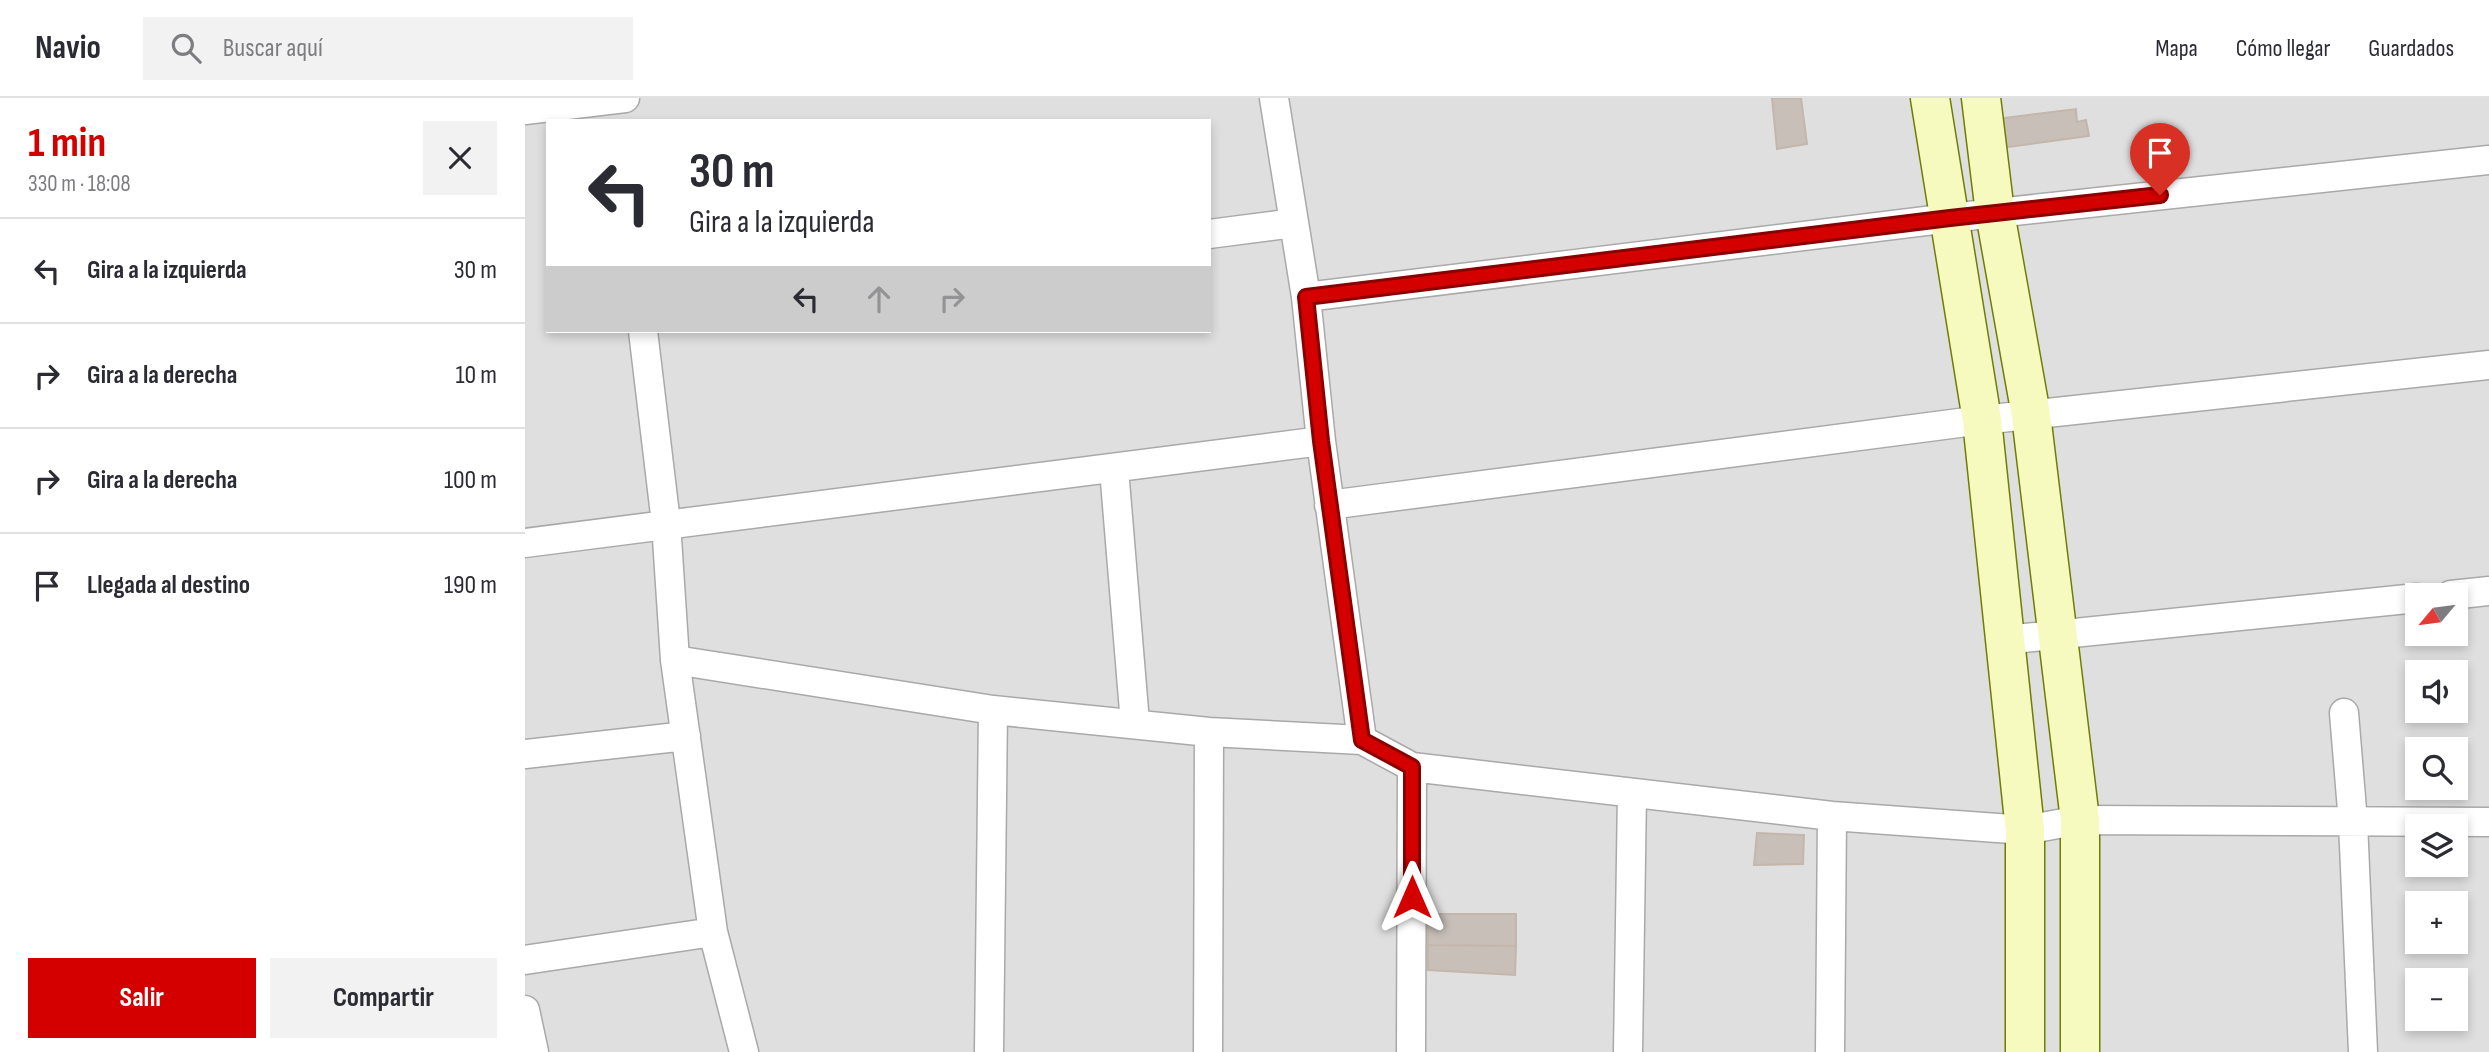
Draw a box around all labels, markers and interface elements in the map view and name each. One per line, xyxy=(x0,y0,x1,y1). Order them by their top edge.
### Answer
search box xyxy=(143,17,633,80)
text: Navio xyxy=(35,28,101,68)
icon: search xyxy=(167,29,205,67)
text: Buscar aquí xyxy=(223,33,323,64)
text: Mapa xyxy=(2155,34,2198,63)
text: Cómo llegar xyxy=(2236,34,2330,63)
text: Guardados xyxy=(2368,34,2454,63)
text: 1 min xyxy=(28,118,106,169)
button: close xyxy=(423,121,497,195)
pin xyxy=(2130,123,2190,195)
icon: arrive xyxy=(2141,134,2179,172)
text: 30 m xyxy=(689,143,774,202)
icon: left xyxy=(574,147,665,238)
text: 330 m · 18:08 xyxy=(28,170,131,198)
text: Gira a la izquierda xyxy=(689,203,875,242)
icon: left xyxy=(28,252,66,290)
text: Gira a la izquierda xyxy=(87,255,247,286)
text: 30 m xyxy=(454,255,497,286)
icon: left xyxy=(787,280,825,318)
icon: ahead xyxy=(860,280,898,318)
icon: right xyxy=(933,280,971,318)
icon: right xyxy=(28,357,66,395)
text: Gira a la derecha xyxy=(87,360,237,391)
text: 10 m xyxy=(455,360,497,391)
icon: right xyxy=(28,462,66,500)
text: Gira a la derecha xyxy=(87,465,237,496)
text: 100 m xyxy=(444,465,497,496)
icon: arrive xyxy=(28,567,66,605)
text: Llegada al destino xyxy=(87,570,250,601)
text: 190 m xyxy=(444,570,497,601)
north arrow xyxy=(2405,583,2467,646)
map controls xyxy=(2405,583,2468,1031)
button: sound xyxy=(2405,660,2468,723)
button: search xyxy=(2405,737,2468,800)
button: layers xyxy=(2405,814,2468,877)
position arrow xyxy=(1375,860,1449,934)
button: + xyxy=(2405,891,2468,954)
button: Salir xyxy=(28,958,256,1038)
button: Compartir xyxy=(270,958,497,1038)
button: − xyxy=(2405,968,2468,1031)

